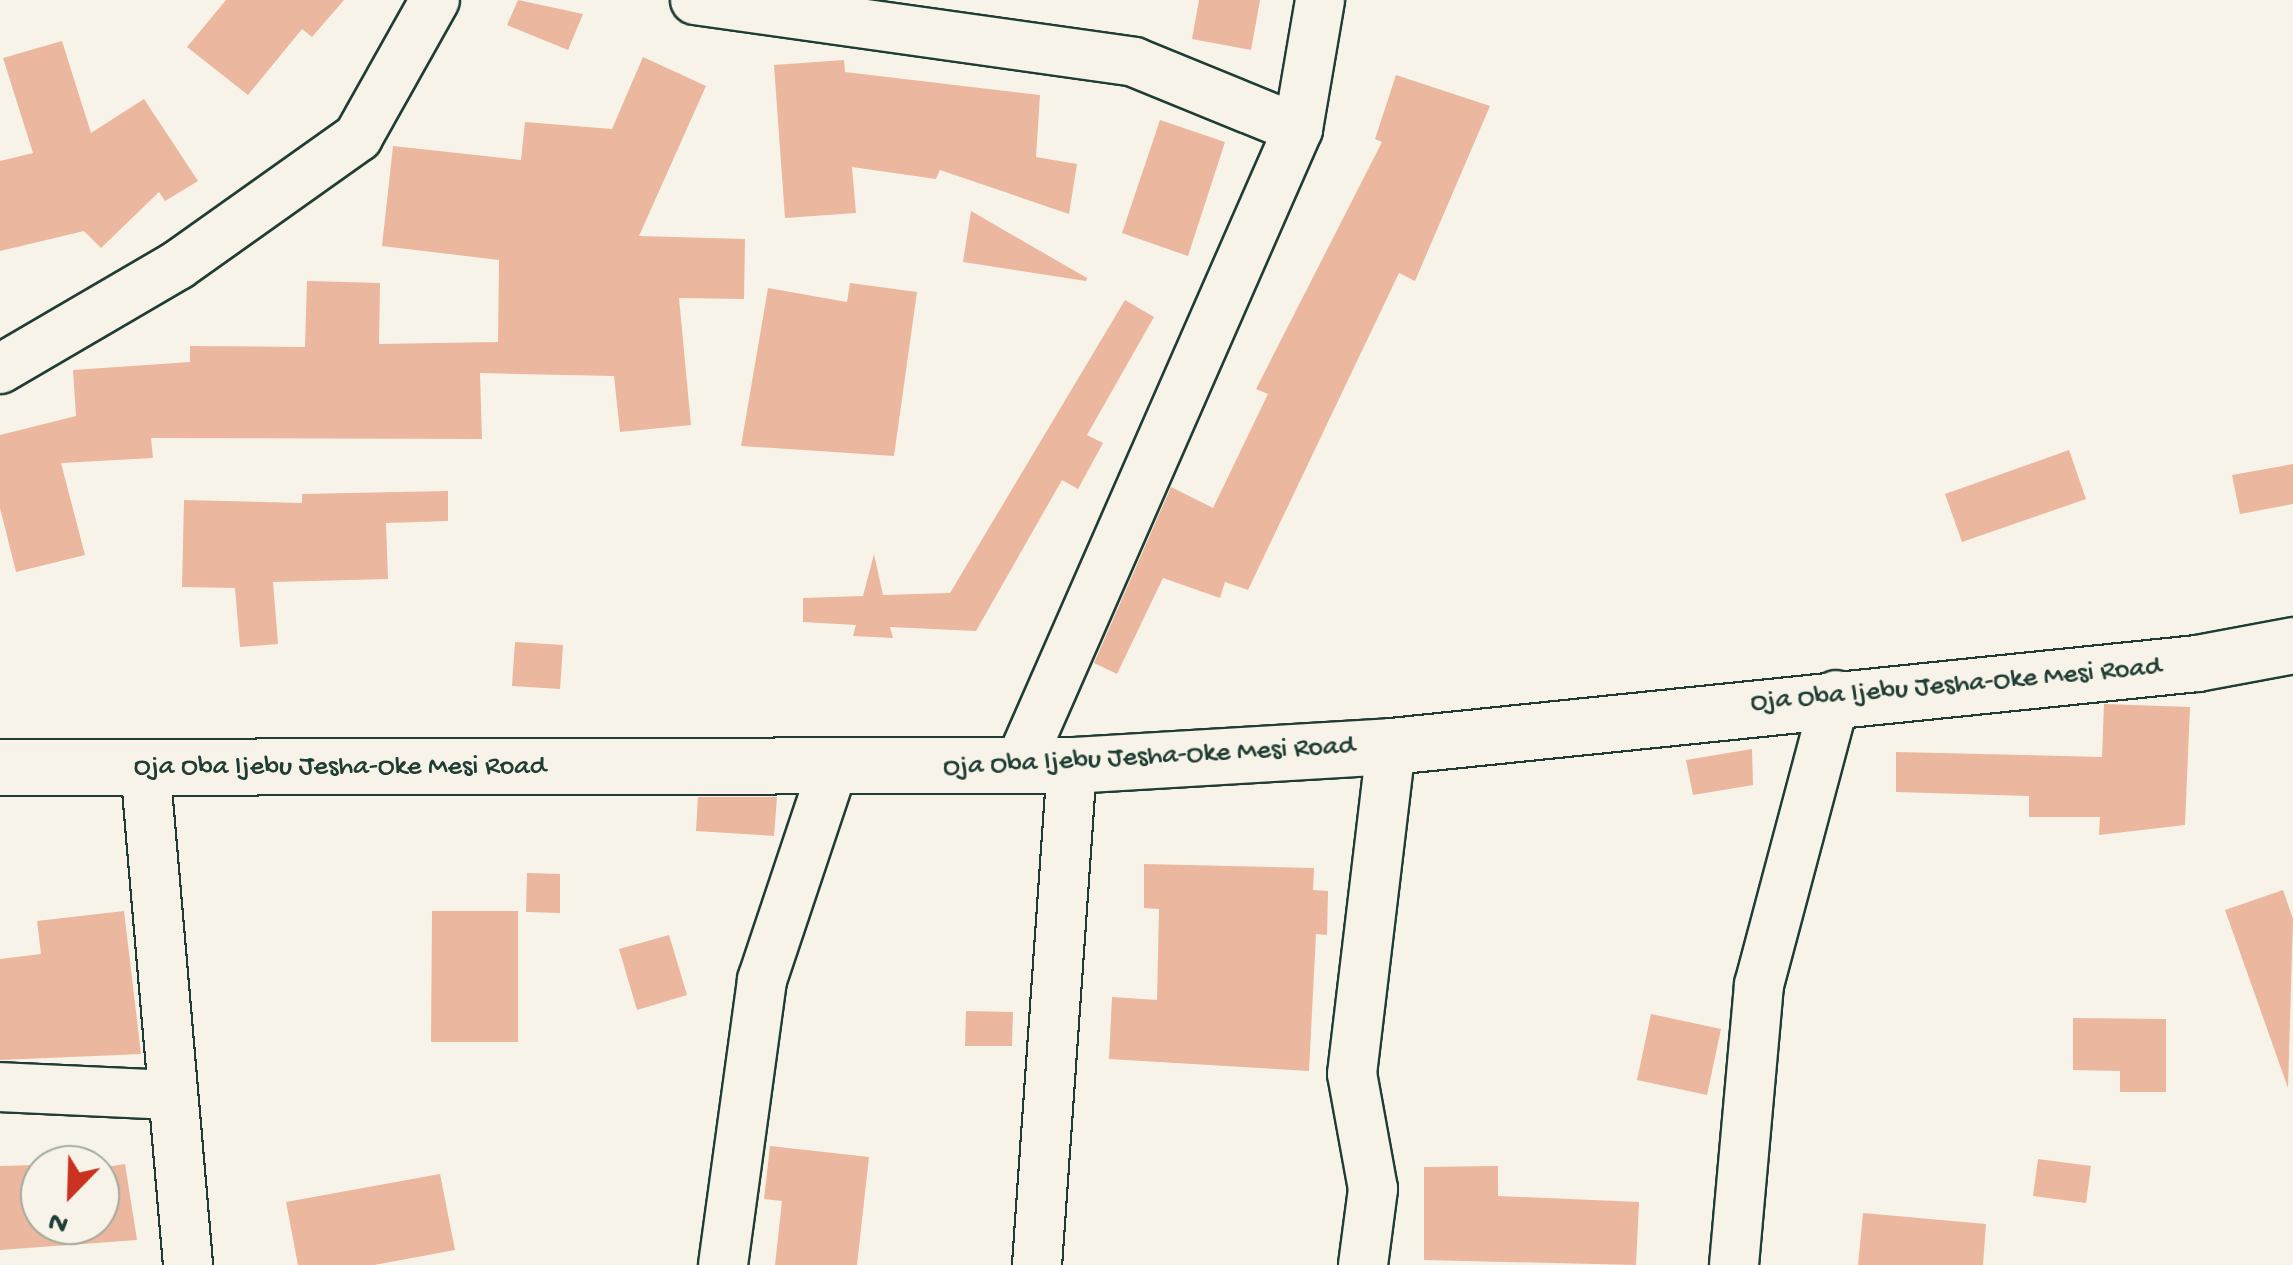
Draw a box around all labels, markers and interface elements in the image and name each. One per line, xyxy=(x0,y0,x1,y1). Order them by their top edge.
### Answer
street label: Oja Oba Ijebu Jesha-Oke Mesi Road xyxy=(1749,651,2163,721)
street label: Oja Oba Ijebu Jesha-Oke Mesi Road xyxy=(942,730,1356,786)
street label: Oja Oba Ijebu Jesha-Oke Mesi Road xyxy=(134,751,546,785)
north arrow xyxy=(20,1145,120,1245)
text: N xyxy=(44,1202,74,1240)

